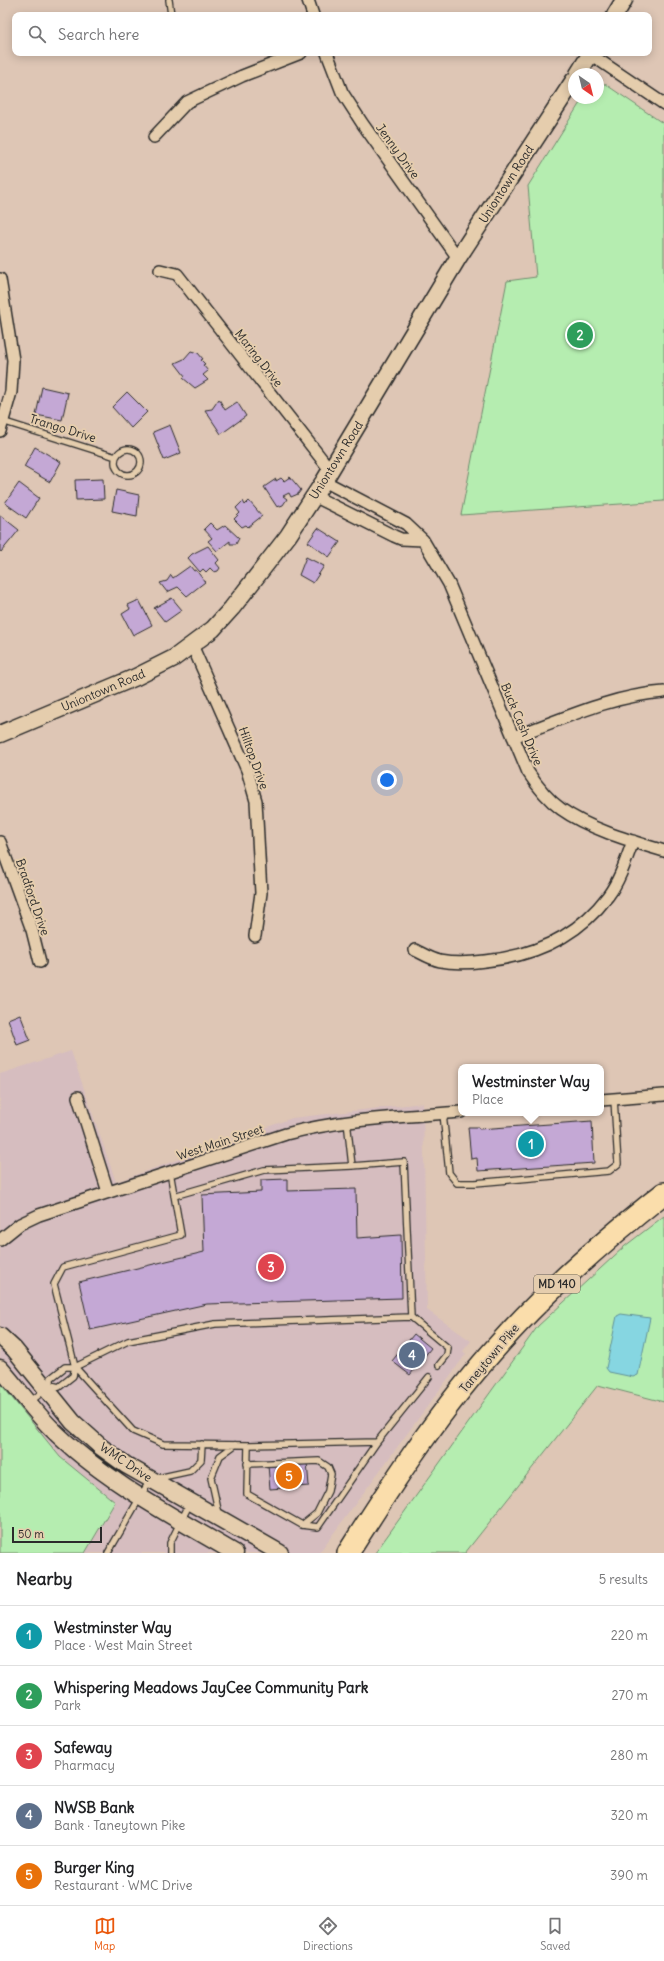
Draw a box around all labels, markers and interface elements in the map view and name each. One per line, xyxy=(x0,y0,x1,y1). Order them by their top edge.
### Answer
search box xyxy=(12,12,652,56)
icon: search xyxy=(26,23,48,45)
text: Search here xyxy=(58,25,139,44)
north arrow xyxy=(568,68,604,104)
street label: Jenny Drive xyxy=(373,121,423,181)
street label: Uniontown Road xyxy=(475,142,537,226)
pin: 2 xyxy=(567,320,593,350)
street label: Maring Drive xyxy=(232,326,286,390)
street label: Trango Drive xyxy=(28,411,98,445)
street label: Uniontown Road xyxy=(306,418,366,502)
street label: Uniontown Road xyxy=(59,666,147,714)
street label: Buck Cash Drive xyxy=(498,680,546,768)
street label: Hilltop Drive xyxy=(236,725,272,791)
your location xyxy=(377,770,397,790)
street label: Bradford Drive xyxy=(13,857,53,937)
popup xyxy=(458,1064,604,1116)
text: Westminster Way xyxy=(472,1072,590,1091)
text: Place xyxy=(472,1091,504,1108)
street label: West Main Street xyxy=(175,1121,265,1163)
pin: 1 xyxy=(518,1129,544,1159)
pin: 3 xyxy=(258,1252,284,1282)
road number: MD 140 xyxy=(534,1275,580,1293)
street label: Taneytown Pike xyxy=(456,1321,522,1395)
pin: 4 xyxy=(399,1340,425,1370)
street label: WMC Drive xyxy=(97,1439,155,1485)
pin: 5 xyxy=(276,1461,302,1491)
scale bar xyxy=(12,1525,102,1544)
text: 50 m xyxy=(18,1527,44,1541)
text: Nearby xyxy=(16,1568,72,1590)
text: 5 results xyxy=(599,1571,648,1588)
text: Westminster Way xyxy=(54,1618,172,1637)
text: 1 xyxy=(26,1627,32,1644)
text: 220 m xyxy=(611,1627,648,1644)
text: Place · West Main Street xyxy=(54,1637,192,1654)
text: Whispering Meadows JayCee Community Park xyxy=(54,1678,368,1697)
text: 2 xyxy=(25,1687,33,1704)
text: 270 m xyxy=(611,1687,648,1704)
text: Park xyxy=(54,1697,81,1714)
text: Safeway xyxy=(54,1738,112,1757)
text: 3 xyxy=(25,1747,33,1764)
text: 280 m xyxy=(610,1747,648,1764)
text: Pharmacy xyxy=(54,1757,115,1774)
text: NWSB Bank xyxy=(54,1798,134,1817)
text: 4 xyxy=(25,1807,33,1824)
text: 320 m xyxy=(610,1807,648,1824)
text: Bank · Taneytown Pike xyxy=(54,1817,185,1834)
text: Burger King xyxy=(54,1858,134,1877)
text: 5 xyxy=(25,1867,33,1884)
text: 390 m xyxy=(610,1867,648,1884)
text: Restaurant · WMC Drive xyxy=(54,1877,192,1894)
tab: Map xyxy=(94,1915,116,1953)
tab: Directions xyxy=(303,1915,353,1953)
tab: Saved xyxy=(540,1915,570,1953)

